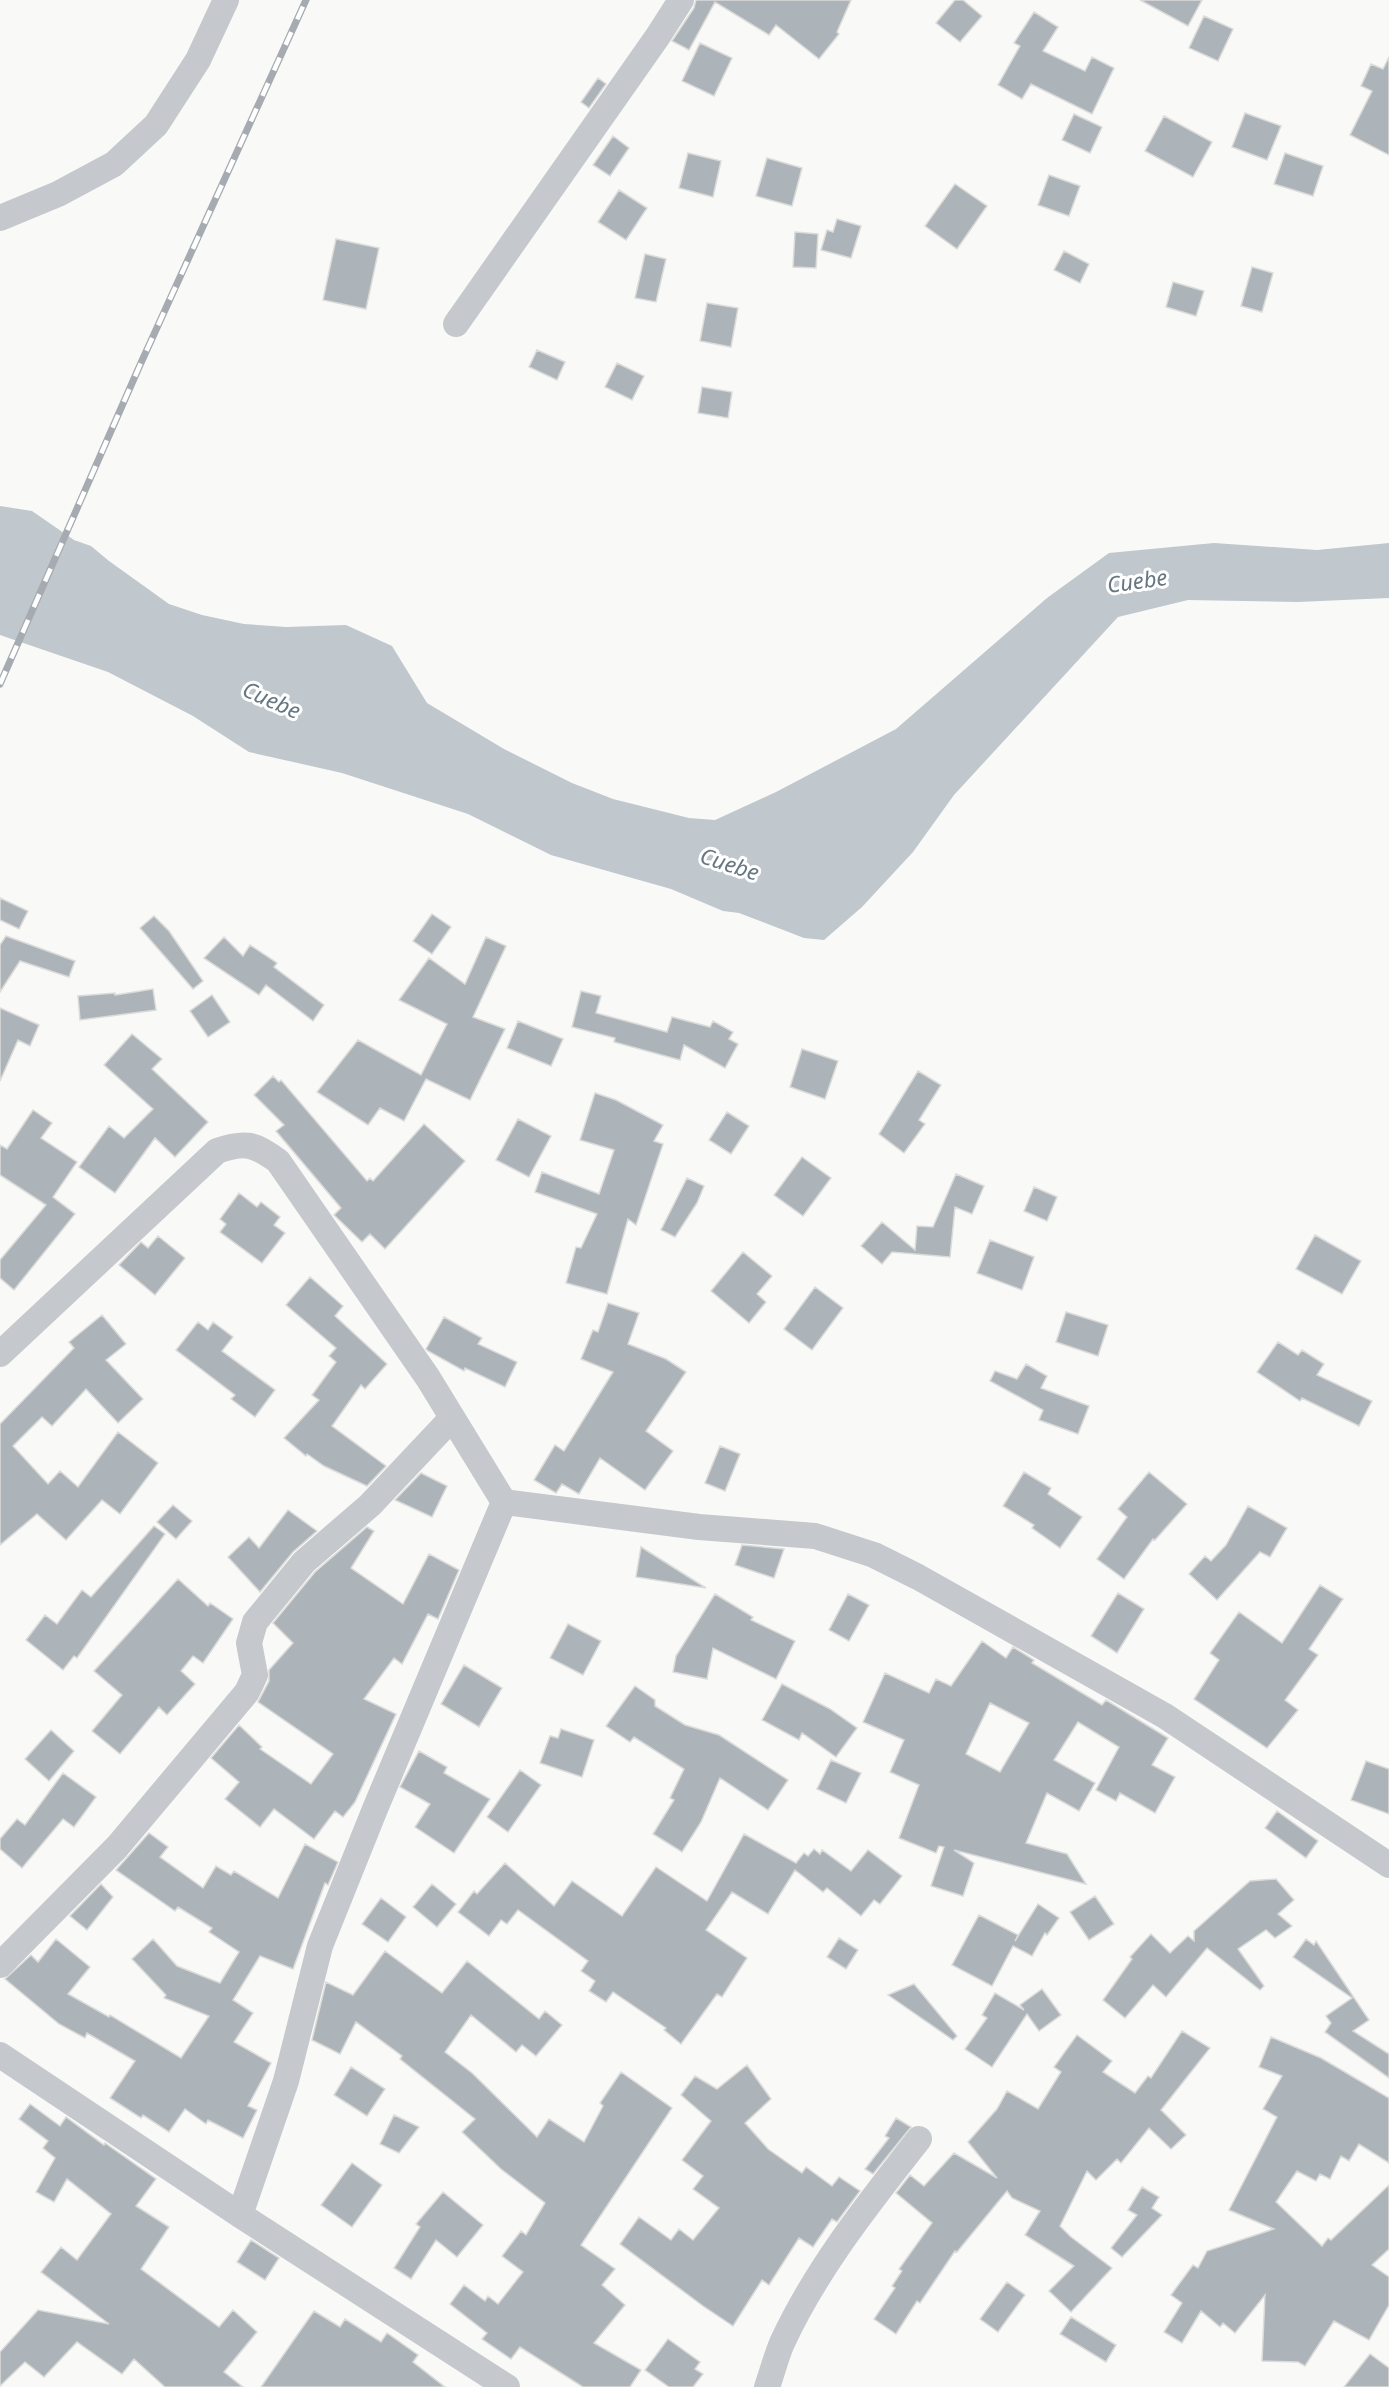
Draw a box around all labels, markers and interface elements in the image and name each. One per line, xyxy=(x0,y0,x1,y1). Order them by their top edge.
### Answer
water label: Cuebe xyxy=(1105,561,1169,599)
water label: Cuebe xyxy=(238,673,306,725)
water label: Cuebe xyxy=(697,839,763,887)

